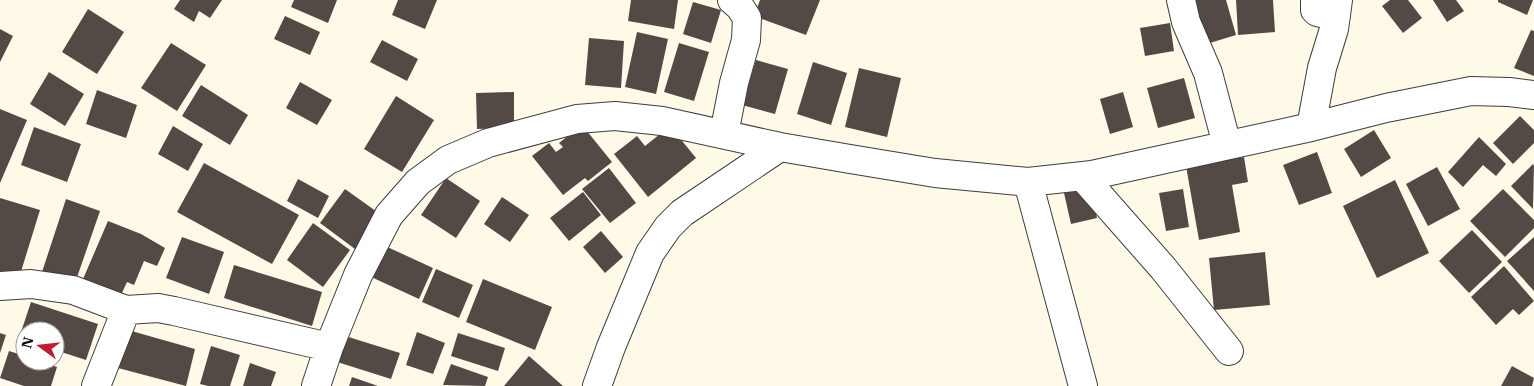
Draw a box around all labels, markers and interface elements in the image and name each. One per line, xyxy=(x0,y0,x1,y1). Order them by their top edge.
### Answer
north arrow xyxy=(15,321,65,371)
text: N xyxy=(17,335,38,350)

